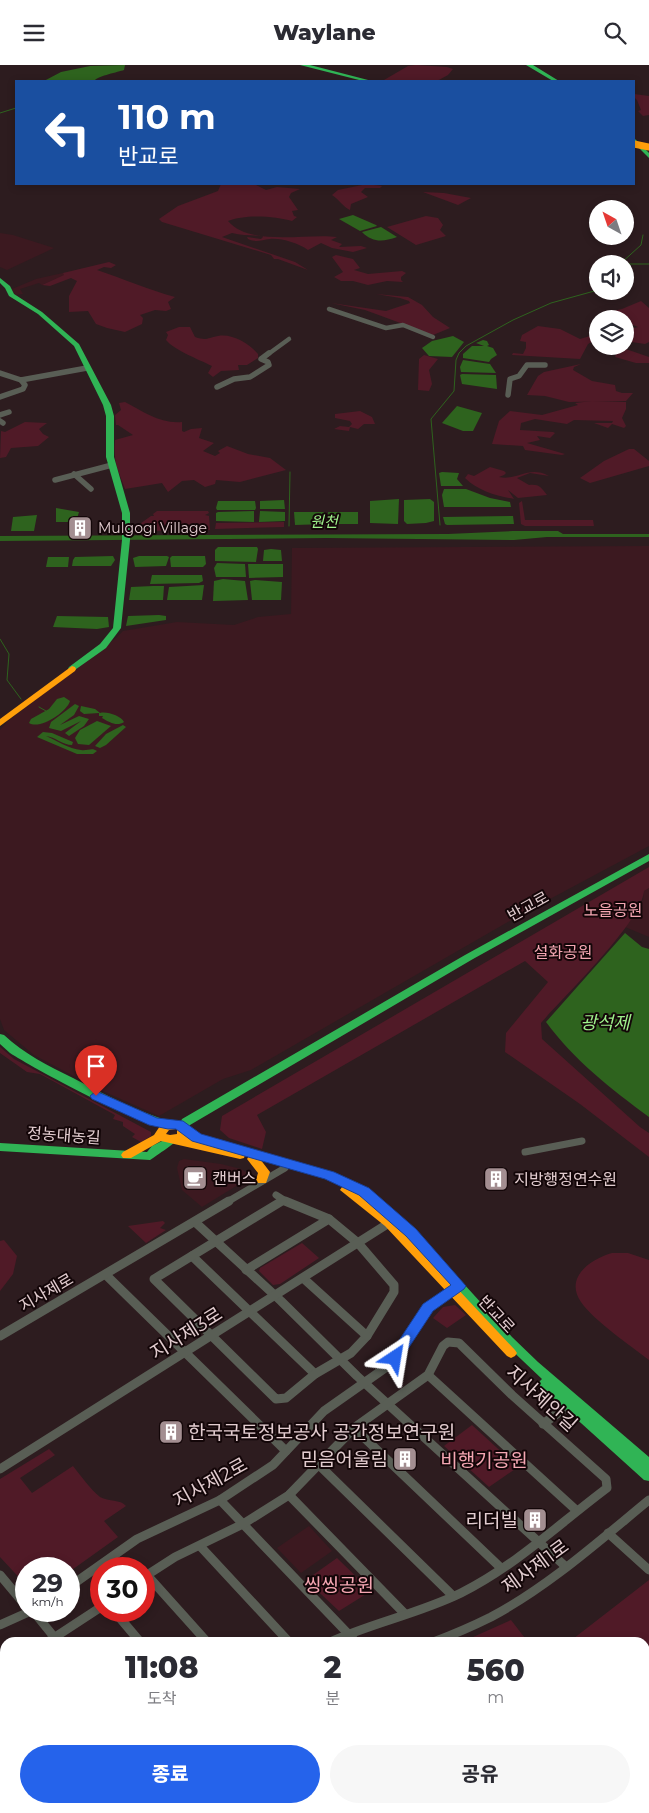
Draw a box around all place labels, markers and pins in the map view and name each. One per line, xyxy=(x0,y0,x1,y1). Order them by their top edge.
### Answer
building icon: Mulgogi Village xyxy=(67,515,93,541)
place label: Mulgogi Village xyxy=(98,519,207,537)
pin xyxy=(75,1045,117,1096)
cafe icon: 캔버스 xyxy=(182,1165,208,1191)
building icon: 지방행정연수원 xyxy=(483,1166,509,1192)
place label: 캔버스 xyxy=(212,1169,256,1188)
place label: 지방행정연수원 xyxy=(514,1170,617,1189)
building icon: 한국국토정보공사 공간정보연구원 xyxy=(158,1419,184,1445)
place label: 한국국토정보공사 공간정보연구원 xyxy=(188,1421,455,1444)
building icon: 믿음어울림 xyxy=(392,1446,418,1472)
place label: 믿음어울림 xyxy=(301,1448,388,1471)
building icon: 리더빌 xyxy=(522,1507,548,1533)
place label: 리더빌 xyxy=(466,1509,518,1532)

